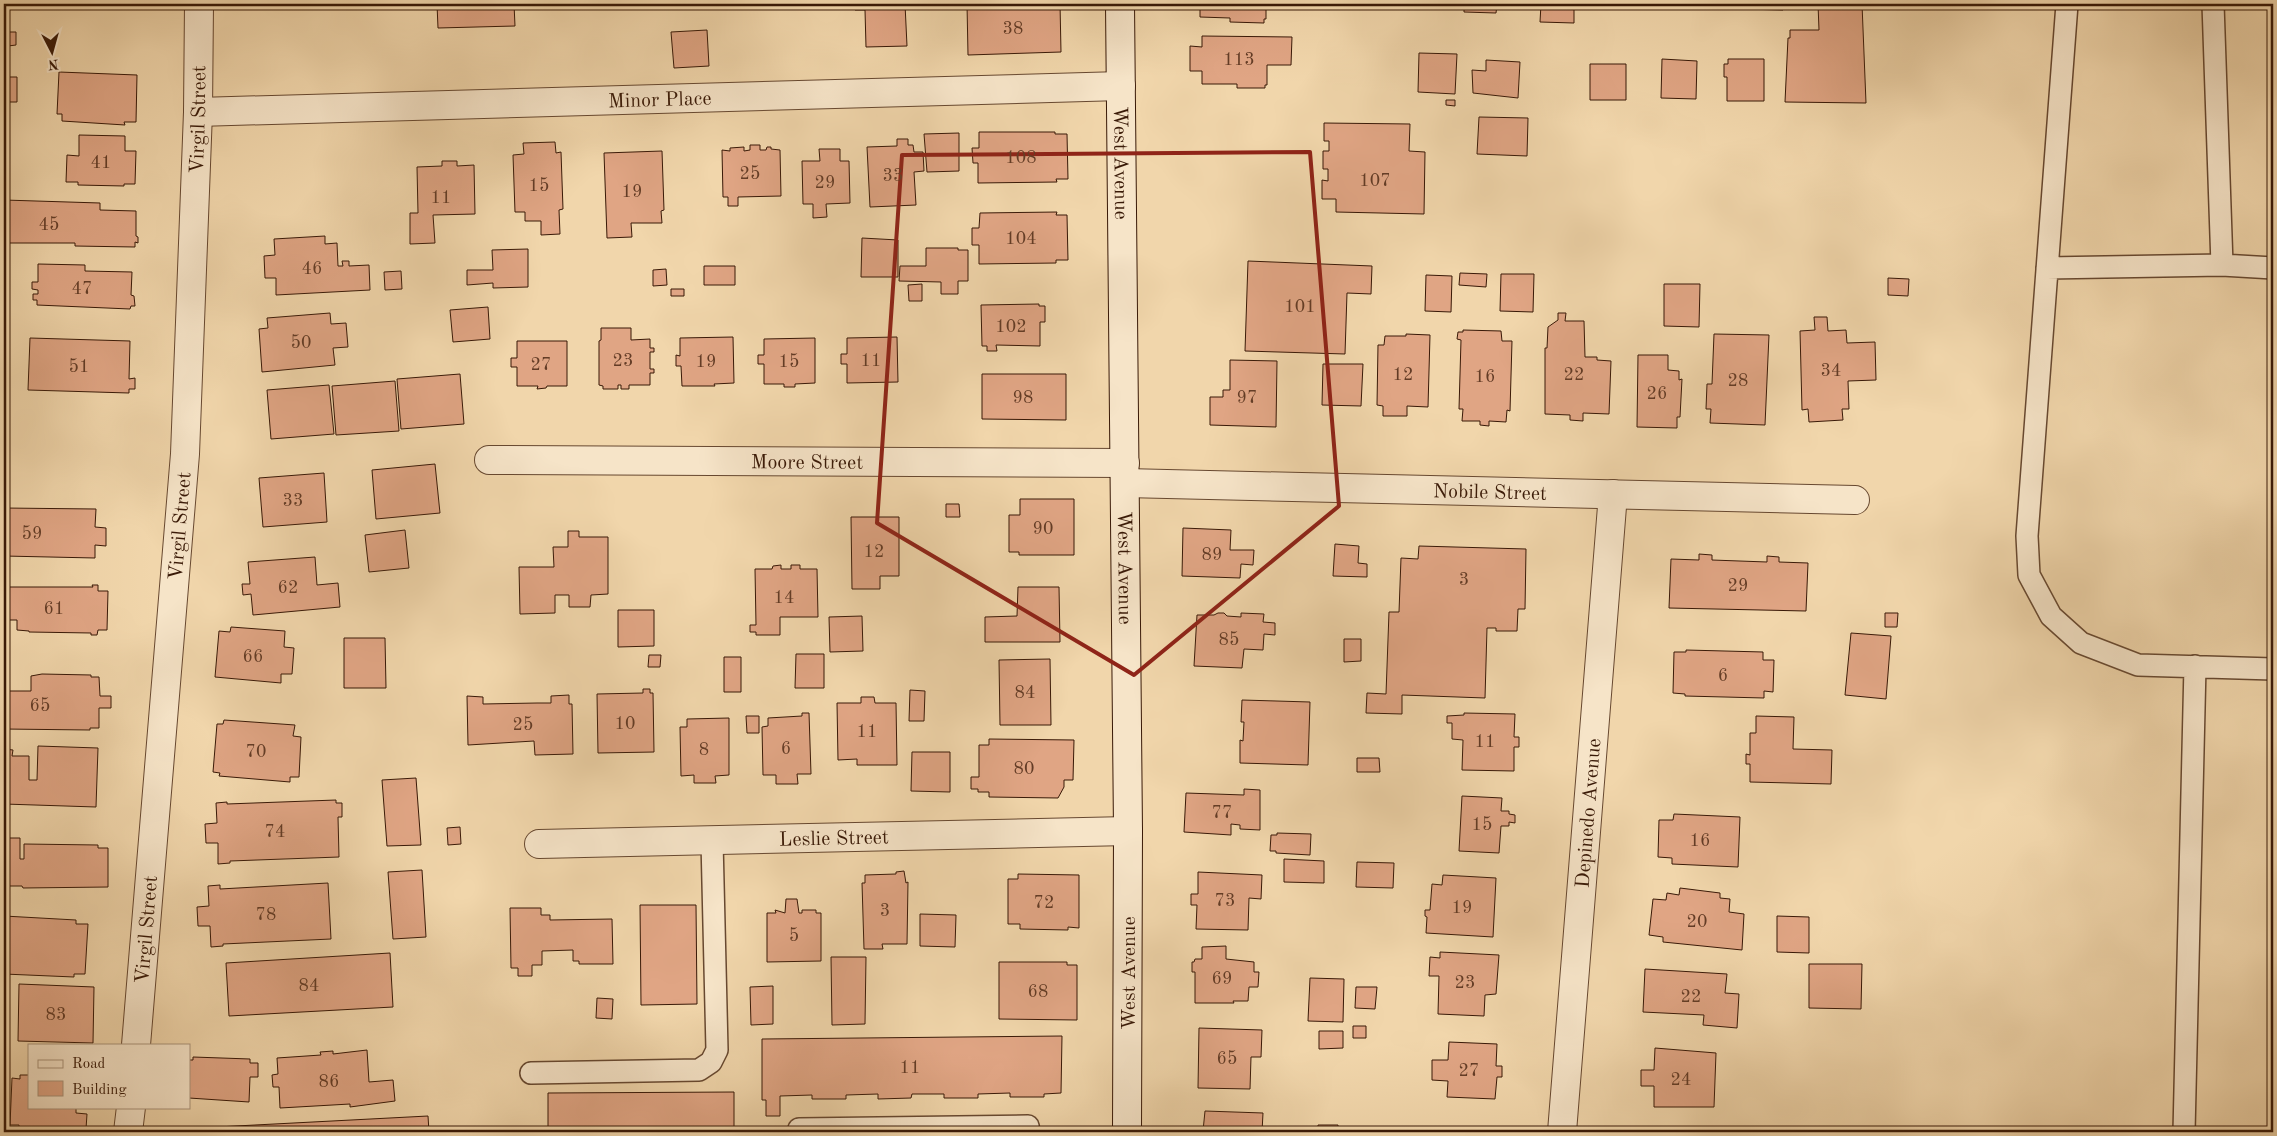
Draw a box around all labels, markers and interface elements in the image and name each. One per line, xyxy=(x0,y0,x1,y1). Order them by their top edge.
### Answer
house number: 38 xyxy=(1003,20,1023,38)
north arrow xyxy=(28,28,78,78)
house number: 113 xyxy=(1223,51,1255,69)
text: N xyxy=(47,56,59,71)
street label: Virgil Street xyxy=(188,65,210,174)
street label: Minor Place xyxy=(608,90,712,112)
street label: West Avenue xyxy=(1109,106,1130,220)
house number: 108 xyxy=(1005,149,1037,167)
house number: 41 xyxy=(91,154,111,172)
house number: 25 xyxy=(740,165,760,183)
house number: 33 xyxy=(883,167,903,185)
house number: 107 xyxy=(1359,172,1391,190)
house number: 29 xyxy=(815,174,835,192)
house number: 15 xyxy=(529,177,549,195)
house number: 19 xyxy=(622,183,642,201)
house number: 11 xyxy=(431,189,451,207)
house number: 45 xyxy=(39,216,59,234)
house number: 104 xyxy=(1005,230,1037,248)
house number: 46 xyxy=(302,260,322,278)
house number: 47 xyxy=(72,280,92,298)
house number: 101 xyxy=(1284,298,1316,316)
house number: 102 xyxy=(995,318,1027,336)
house number: 50 xyxy=(291,334,311,352)
house number: 23 xyxy=(613,352,633,370)
house number: 11 xyxy=(861,352,881,370)
house number: 19 xyxy=(696,353,716,371)
house number: 15 xyxy=(779,353,799,371)
house number: 27 xyxy=(531,356,551,374)
house number: 51 xyxy=(69,358,89,376)
house number: 34 xyxy=(1821,362,1841,380)
house number: 12 xyxy=(1393,366,1413,384)
house number: 22 xyxy=(1564,366,1584,384)
house number: 16 xyxy=(1475,368,1495,386)
house number: 28 xyxy=(1728,372,1748,390)
house number: 26 xyxy=(1647,385,1667,403)
house number: 98 xyxy=(1013,389,1033,407)
house number: 97 xyxy=(1237,389,1257,407)
street label: Moore Street xyxy=(751,453,863,474)
street label: Virgil Street xyxy=(167,471,195,581)
street label: Nobile Street xyxy=(1433,482,1547,505)
house number: 33 xyxy=(283,492,303,510)
street label: West Avenue xyxy=(1113,511,1134,625)
house number: 90 xyxy=(1033,520,1053,538)
house number: 59 xyxy=(22,525,42,543)
house number: 12 xyxy=(864,543,884,561)
house number: 89 xyxy=(1202,546,1222,564)
house number: 3 xyxy=(1459,571,1469,589)
house number: 29 xyxy=(1728,577,1748,595)
house number: 62 xyxy=(278,579,298,597)
house number: 14 xyxy=(774,589,794,607)
house number: 61 xyxy=(44,600,64,618)
house number: 85 xyxy=(1219,631,1239,649)
house number: 66 xyxy=(243,648,263,666)
house number: 6 xyxy=(1718,667,1728,685)
house number: 84 xyxy=(1015,684,1035,702)
house number: 65 xyxy=(30,697,50,715)
house number: 10 xyxy=(615,715,635,733)
house number: 25 xyxy=(513,716,533,734)
house number: 11 xyxy=(857,723,877,741)
house number: 11 xyxy=(1475,733,1495,751)
street label: Depinedo Avenue xyxy=(1574,738,1605,889)
house number: 6 xyxy=(781,740,791,758)
house number: 8 xyxy=(699,741,709,759)
house number: 70 xyxy=(246,743,266,761)
house number: 80 xyxy=(1014,760,1034,778)
house number: 77 xyxy=(1212,804,1232,822)
house number: 15 xyxy=(1472,816,1492,834)
house number: 74 xyxy=(265,823,285,841)
street label: Leslie Street xyxy=(779,828,889,851)
house number: 16 xyxy=(1690,832,1710,850)
street label: Virgil Street xyxy=(133,875,162,984)
house number: 73 xyxy=(1215,892,1235,910)
house number: 72 xyxy=(1034,894,1054,912)
house number: 19 xyxy=(1452,899,1472,917)
house number: 3 xyxy=(880,902,890,920)
house number: 78 xyxy=(256,906,276,924)
house number: 20 xyxy=(1687,913,1707,931)
street label: West Avenue xyxy=(1120,916,1140,1030)
house number: 5 xyxy=(789,927,799,945)
house number: 69 xyxy=(1212,970,1232,988)
house number: 23 xyxy=(1455,974,1475,992)
house number: 84 xyxy=(299,977,319,995)
house number: 68 xyxy=(1028,983,1048,1001)
house number: 22 xyxy=(1681,988,1701,1006)
house number: 83 xyxy=(46,1006,66,1024)
legend xyxy=(28,1044,190,1108)
house number: 65 xyxy=(1217,1050,1237,1068)
text: Road xyxy=(72,1057,106,1072)
house number: 11 xyxy=(900,1059,920,1077)
house number: 27 xyxy=(1459,1062,1479,1080)
house number: 24 xyxy=(1671,1071,1691,1089)
house number: 86 xyxy=(319,1073,339,1091)
text: Building xyxy=(72,1083,127,1098)

